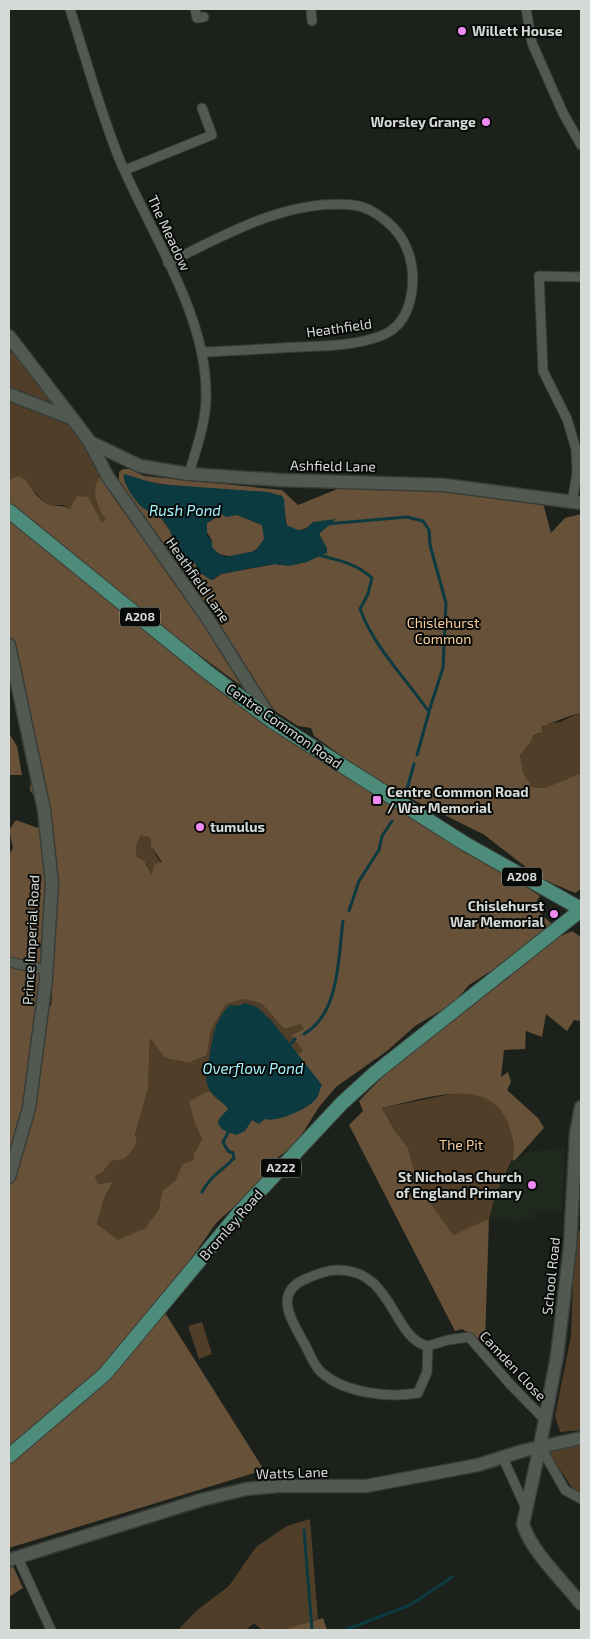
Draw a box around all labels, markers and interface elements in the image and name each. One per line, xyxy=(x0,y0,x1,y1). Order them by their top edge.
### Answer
place label: Willett House xyxy=(472,22,563,39)
marker: Willett House xyxy=(456,25,468,37)
place label: Worsley Grange xyxy=(370,113,476,130)
marker: Worsley Grange xyxy=(480,116,492,128)
street label: The Meadow xyxy=(144,192,195,274)
street label: Heathfield xyxy=(305,314,373,341)
street label: Ashfield Lane xyxy=(290,456,376,475)
water label: Rush Pond xyxy=(149,501,221,519)
street label: Heathfield Lane xyxy=(163,534,234,625)
road number: A208 xyxy=(120,608,160,626)
park label: Chislehurst Common xyxy=(407,614,479,647)
street label: Centre Common Road xyxy=(223,679,345,772)
place label: Centre Common Road / War Memorial xyxy=(387,783,529,816)
marker: Centre Common Road / War Memorial xyxy=(371,794,383,806)
place label: tumulus xyxy=(210,818,265,835)
marker: tumulus xyxy=(194,821,206,833)
road number: A208 xyxy=(502,868,542,886)
street label: Prince Imperial Road xyxy=(19,874,42,1006)
place label: Chislehurst War Memorial xyxy=(450,897,544,930)
marker: Chislehurst War Memorial xyxy=(548,908,560,920)
water label: Overflow Pond xyxy=(203,1059,304,1077)
park label: The Pit xyxy=(439,1136,483,1153)
road number: A222 xyxy=(261,1158,301,1178)
place label: St Nicholas Church of England Primary xyxy=(396,1168,522,1201)
marker: St Nicholas Church of England Primary xyxy=(526,1179,538,1191)
street label: Bromley Road xyxy=(195,1186,266,1264)
street label: School Road xyxy=(538,1236,563,1316)
street label: Camden Close xyxy=(477,1327,550,1404)
street label: Watts Lane xyxy=(256,1463,328,1482)

